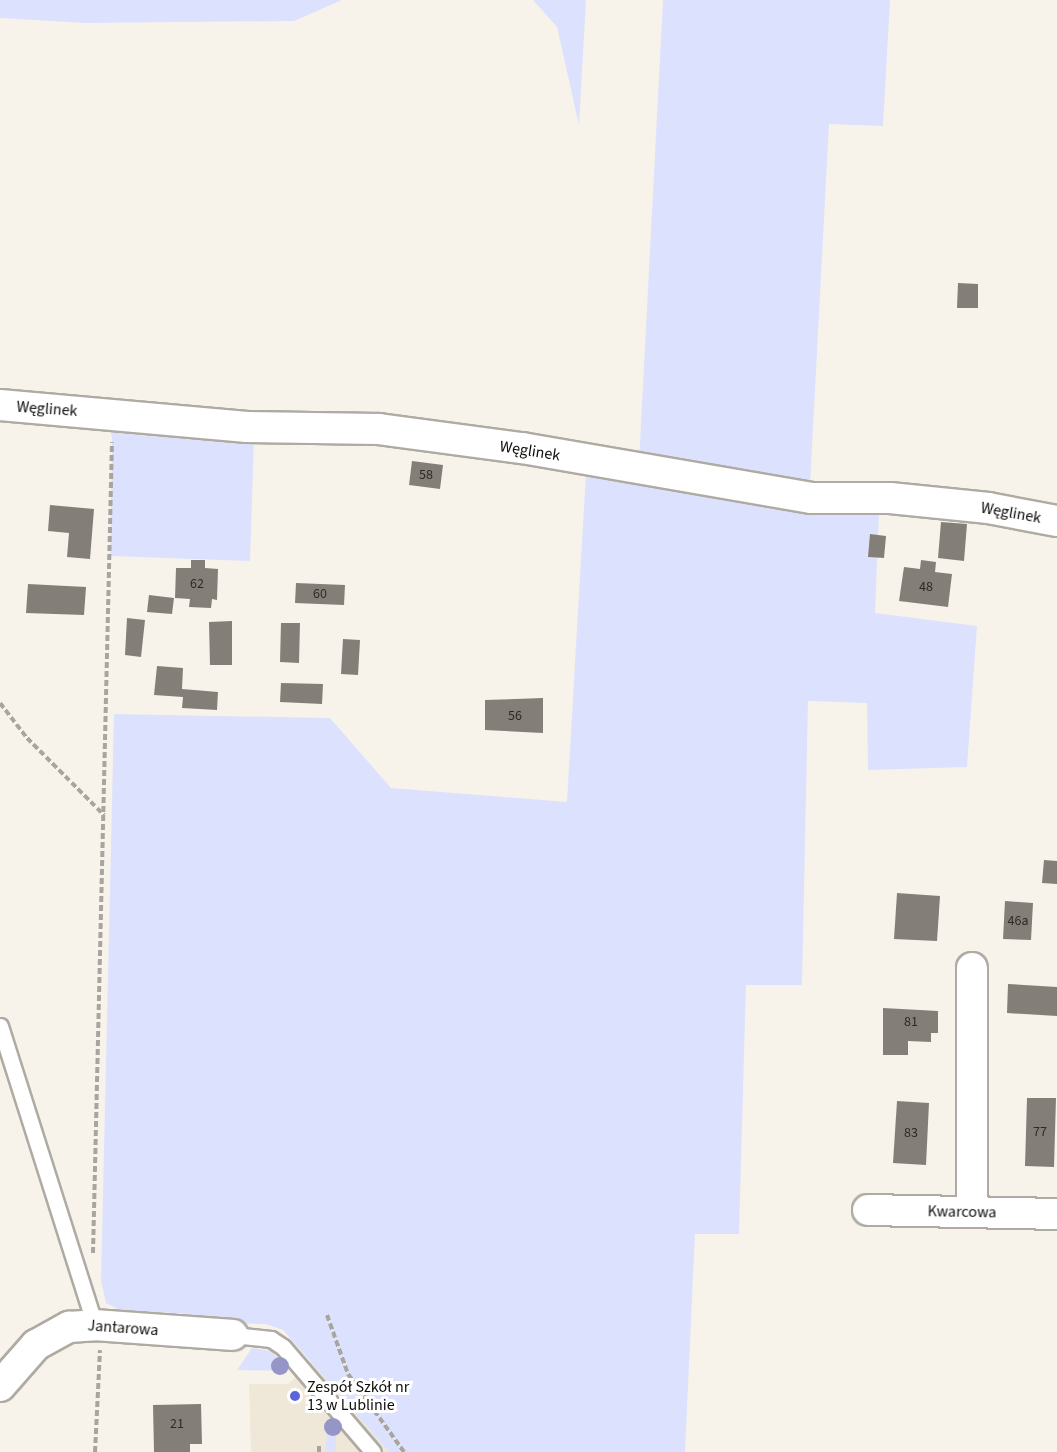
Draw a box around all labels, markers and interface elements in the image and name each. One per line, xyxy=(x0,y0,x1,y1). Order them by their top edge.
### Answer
street label: Węglinek xyxy=(16,397,78,421)
street label: Węglinek xyxy=(498,437,562,465)
house number: 58 xyxy=(419,467,433,483)
street label: Węglinek xyxy=(979,498,1043,528)
house number: 62 xyxy=(190,576,204,592)
house number: 48 xyxy=(919,579,933,595)
house number: 60 xyxy=(313,586,327,602)
house number: 56 xyxy=(508,708,522,724)
house number: 46a xyxy=(1008,913,1028,929)
house number: 81 xyxy=(904,1014,918,1030)
house number: 77 xyxy=(1033,1124,1047,1140)
house number: 83 xyxy=(904,1125,918,1141)
street label: Kwarcowa xyxy=(927,1202,997,1222)
street label: Jantarowa xyxy=(87,1316,159,1340)
place label: Zespół Szkół nr 13 w Lublinie xyxy=(307,1377,409,1415)
marker: Zespół Szkół nr 13 w Lublinie xyxy=(288,1389,302,1403)
house number: 21 xyxy=(170,1416,184,1432)

